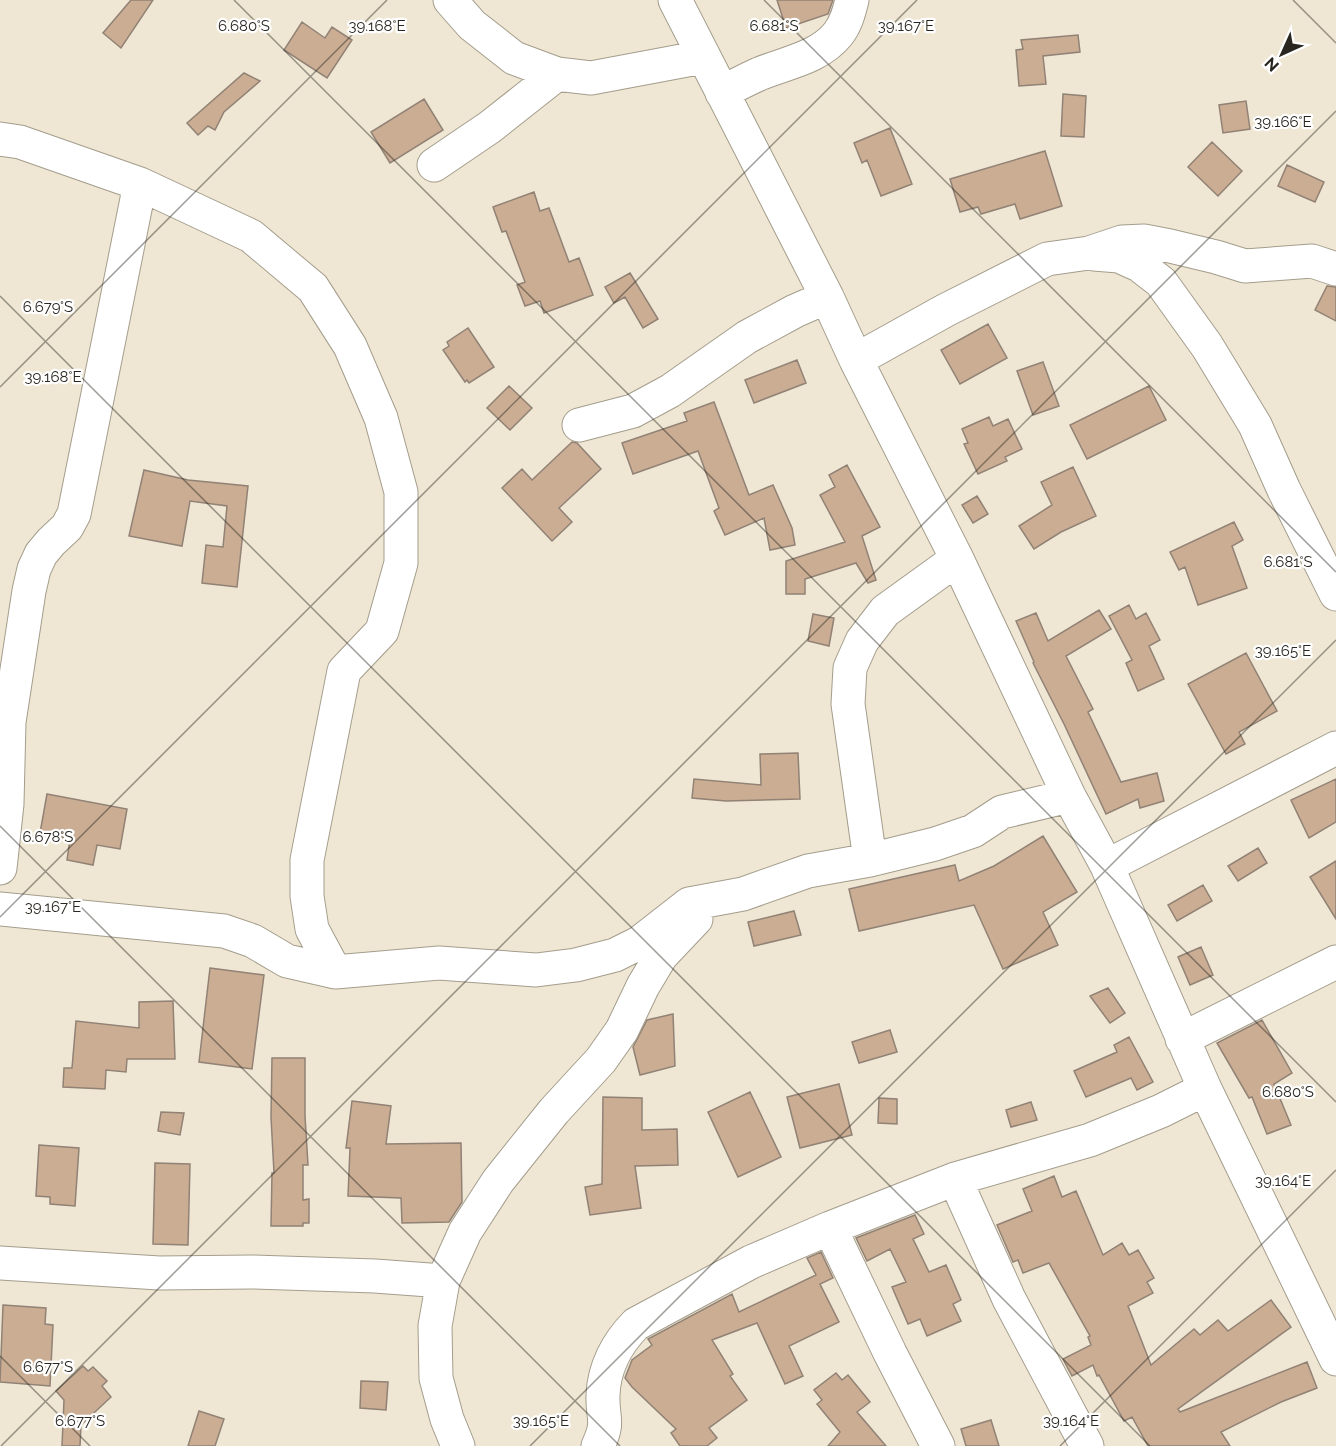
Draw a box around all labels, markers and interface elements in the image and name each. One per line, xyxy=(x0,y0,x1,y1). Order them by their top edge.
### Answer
text: 6.680°S xyxy=(218,17,270,35)
text: 39.168°E xyxy=(348,17,406,35)
text: 6.681°S xyxy=(749,17,799,35)
text: 39.167°E xyxy=(878,17,934,35)
north arrow xyxy=(1252,24,1312,84)
text: N xyxy=(1261,53,1283,75)
text: 39.166°E xyxy=(1254,113,1312,131)
text: 6.679°S xyxy=(23,298,73,316)
text: 39.168°E xyxy=(24,368,82,386)
text: 6.681°S xyxy=(1263,553,1313,571)
text: 39.165°E xyxy=(1255,642,1311,660)
text: 6.678°S xyxy=(23,828,73,846)
text: 39.167°E xyxy=(25,898,81,916)
text: 6.680°S xyxy=(1262,1083,1314,1101)
text: 39.164°E xyxy=(1255,1172,1311,1190)
text: 6.677°S xyxy=(23,1358,73,1376)
text: 6.677°S xyxy=(55,1412,105,1430)
text: 39.165°E xyxy=(513,1412,569,1430)
text: 39.164°E xyxy=(1043,1412,1099,1430)

